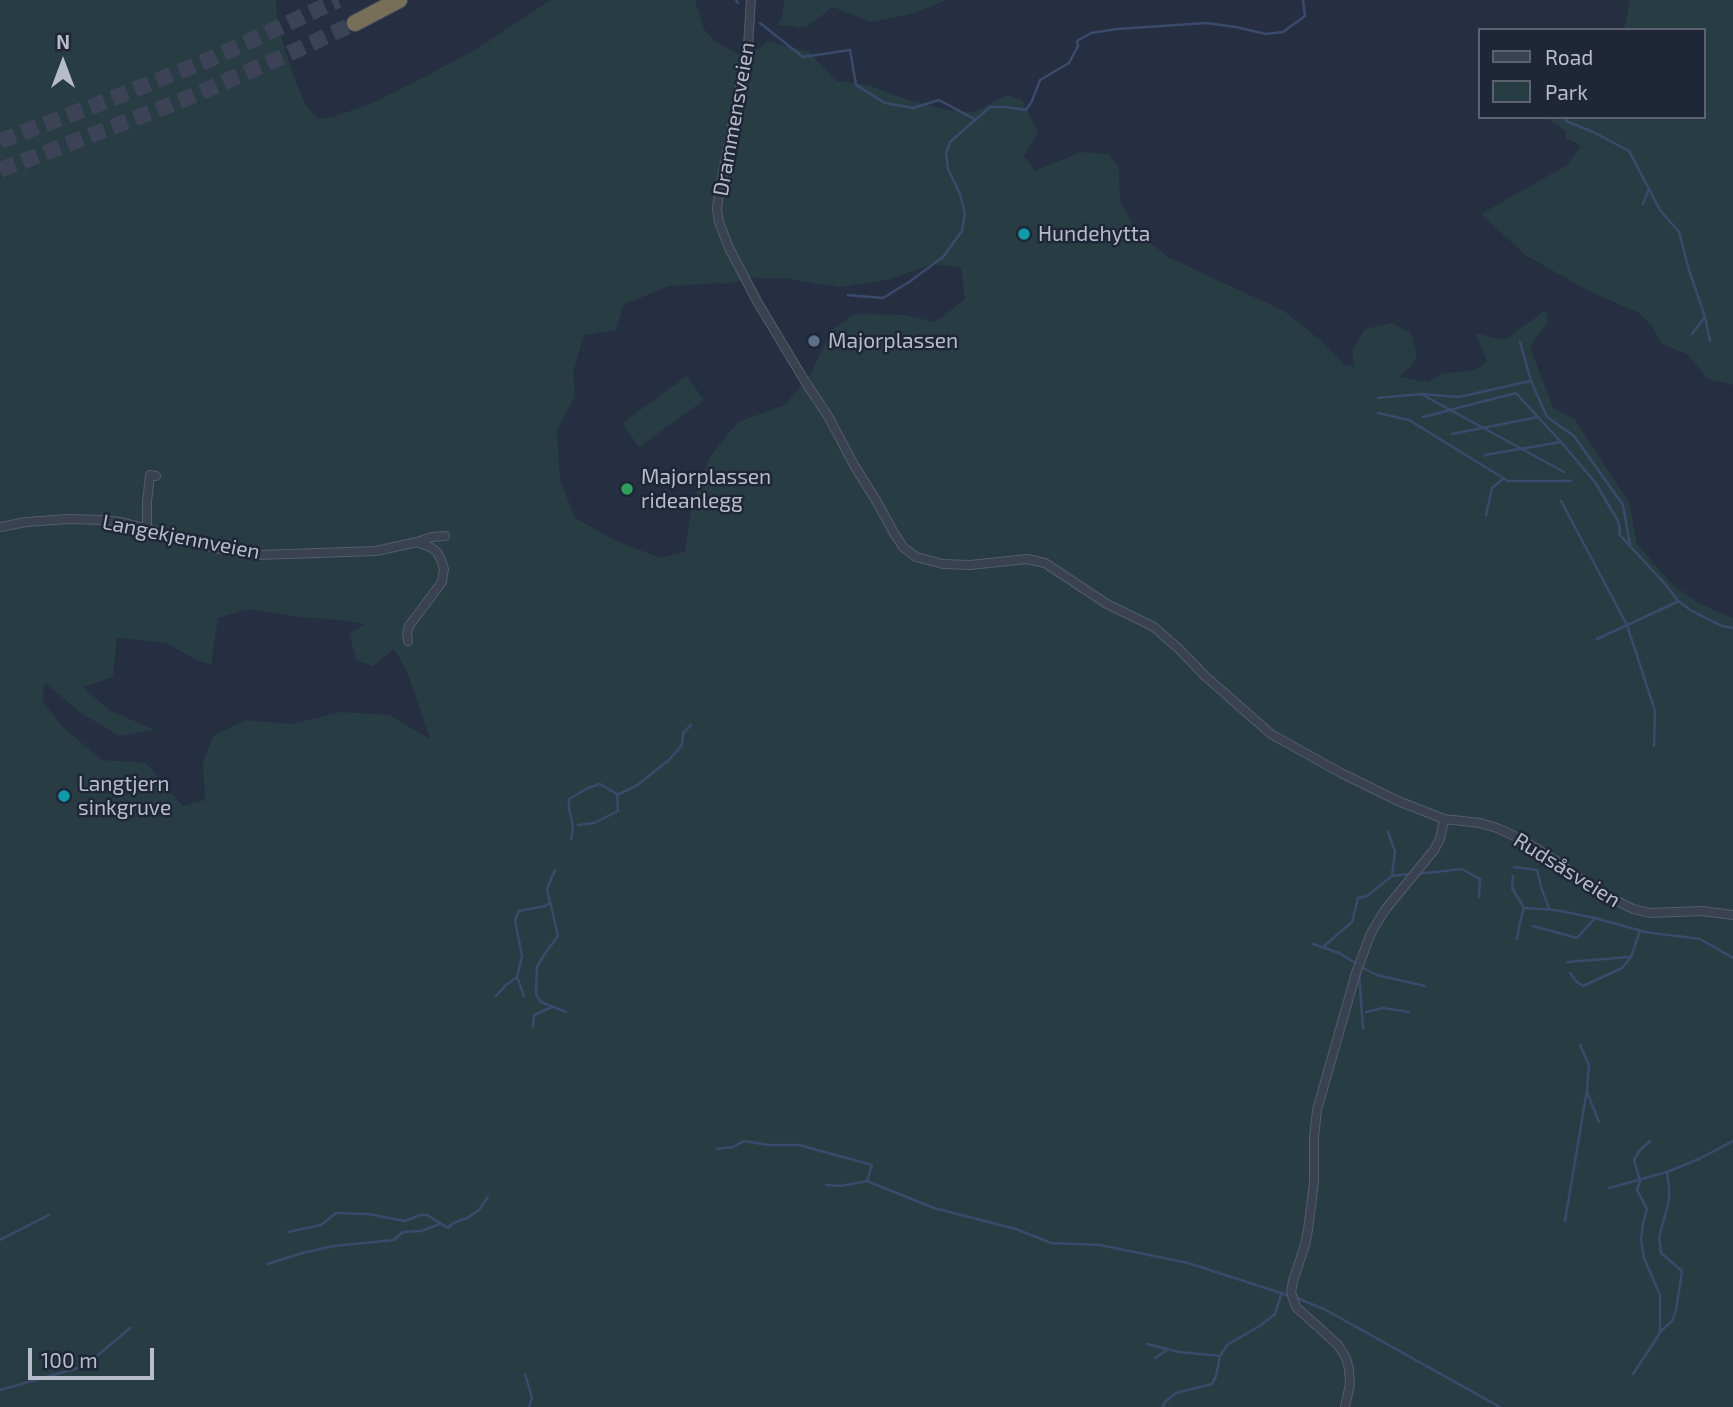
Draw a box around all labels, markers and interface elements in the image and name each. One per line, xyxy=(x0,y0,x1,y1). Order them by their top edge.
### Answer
north arrow xyxy=(28,28,98,98)
legend xyxy=(1478,28,1705,119)
text: N xyxy=(56,30,70,53)
street label: Drammensveien xyxy=(708,40,760,198)
text: Road xyxy=(1545,44,1593,69)
text: Park xyxy=(1545,79,1588,104)
place label: Hundehytta xyxy=(1038,221,1150,247)
marker: Hundehytta xyxy=(1016,226,1032,242)
place label: Majorplassen xyxy=(828,328,958,354)
marker: Majorplassen xyxy=(806,333,822,349)
place label: Majorplassen rideanlegg xyxy=(641,464,771,514)
marker: Majorplassen rideanlegg xyxy=(619,481,635,497)
street label: Langekjennveien xyxy=(100,509,262,565)
place label: Langtjern sinkgruve xyxy=(78,771,171,821)
marker: Langtjern sinkgruve xyxy=(56,788,72,804)
street label: Rudsåsveien xyxy=(1509,827,1625,913)
scale bar xyxy=(32,1334,158,1378)
text: 100 m xyxy=(41,1347,98,1372)

